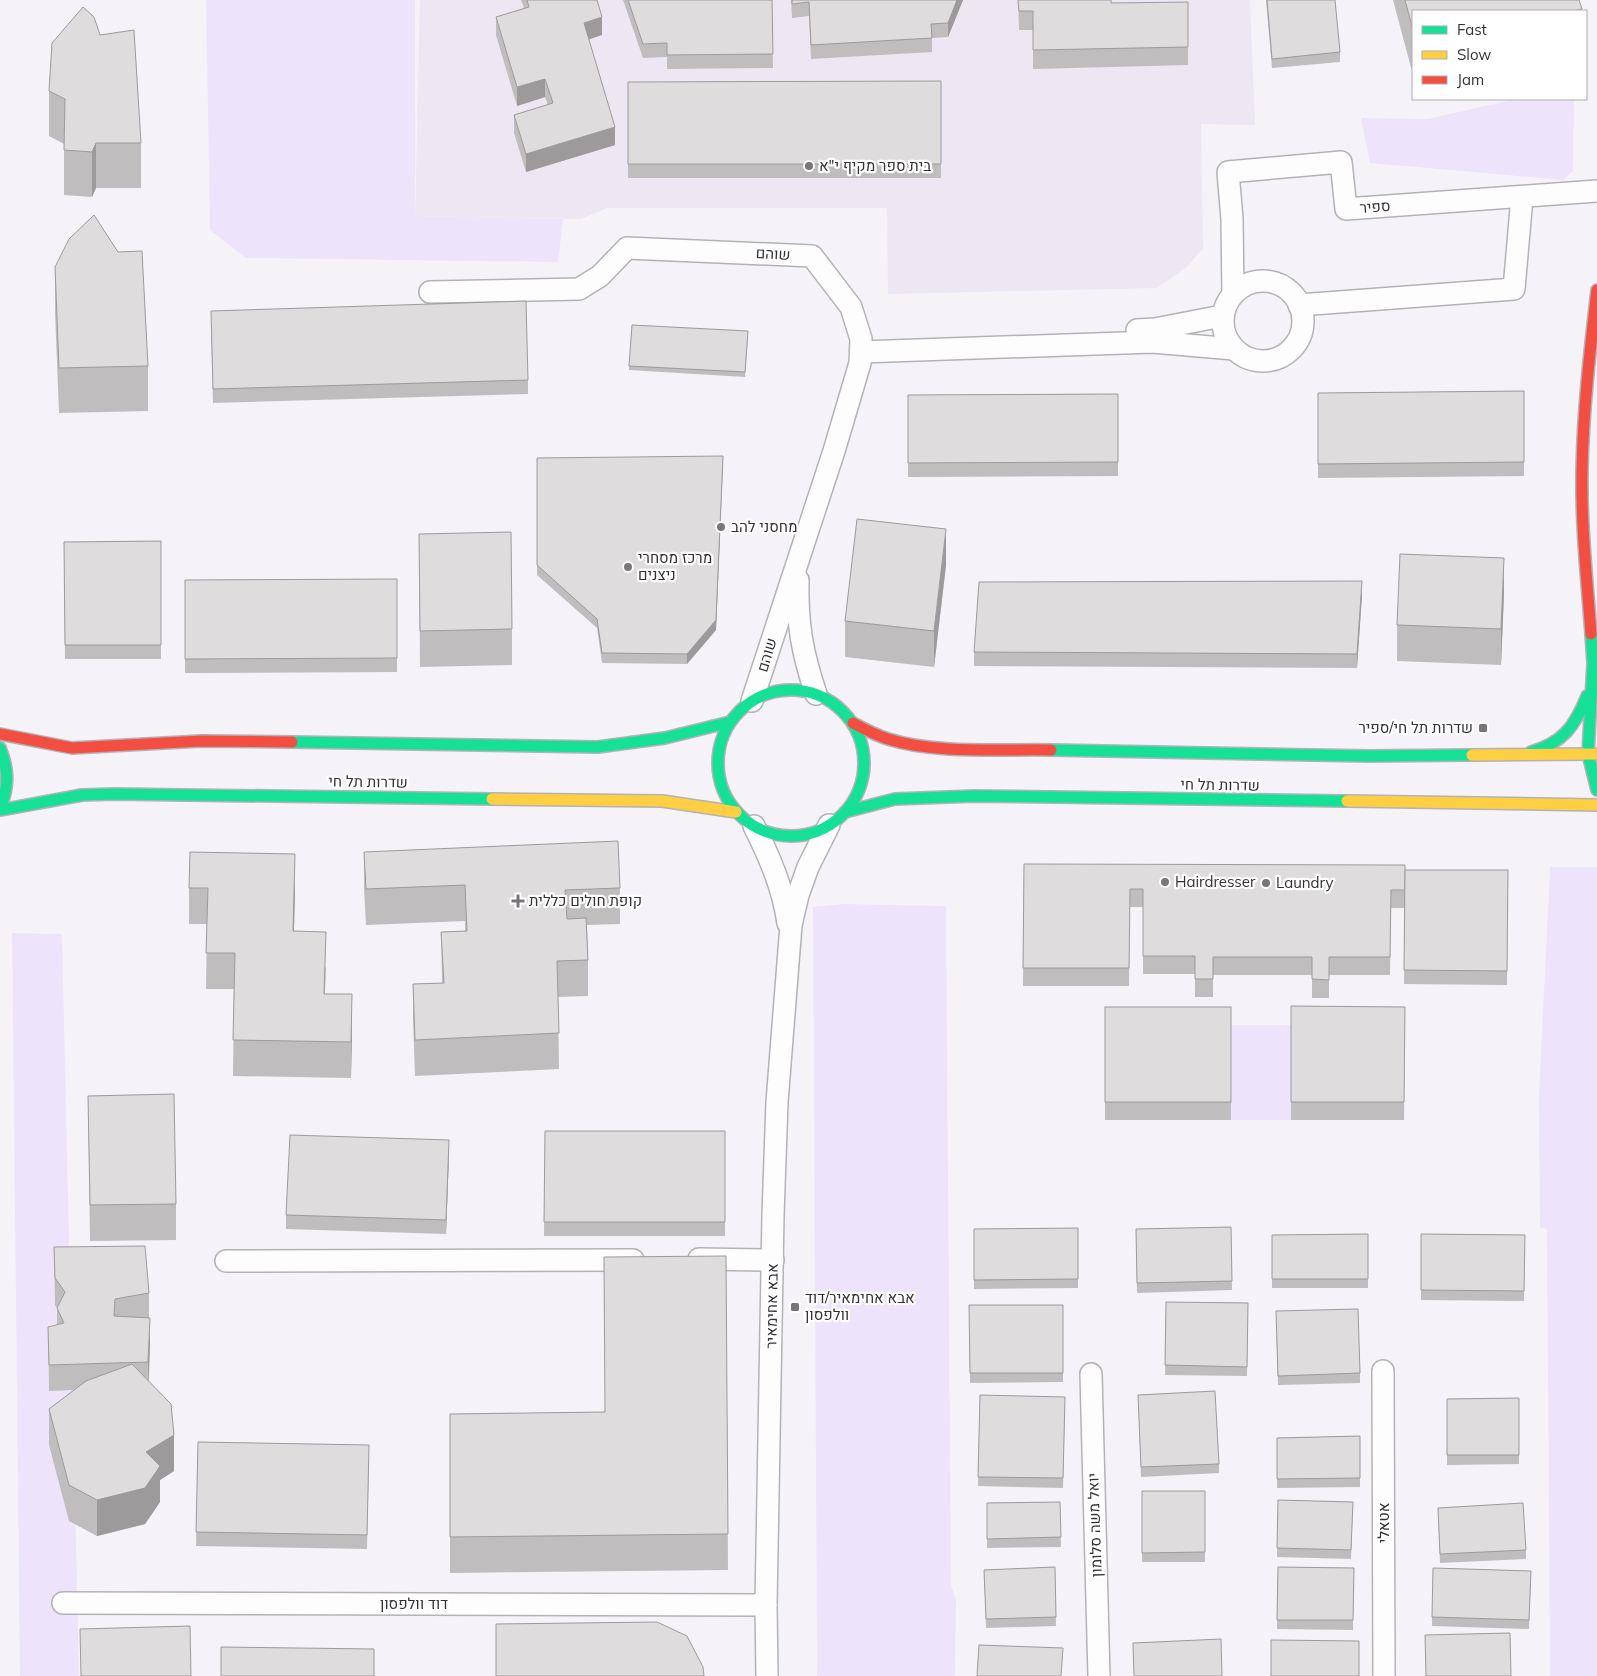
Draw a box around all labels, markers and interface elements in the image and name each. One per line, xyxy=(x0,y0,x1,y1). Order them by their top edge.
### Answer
legend xyxy=(1412,10,1587,100)
text: Fast xyxy=(1457,20,1487,39)
text: Slow xyxy=(1457,45,1491,64)
text: Jam xyxy=(1457,70,1484,89)
place label: בית ספר מקיף י"א xyxy=(819,156,931,175)
marker: בית ספר מקיף י"א xyxy=(803,160,815,172)
street label: ספיר xyxy=(1359,196,1391,217)
street label: שוהם xyxy=(755,243,791,264)
place label: מחסני להב xyxy=(731,517,797,536)
marker: מחסני להב xyxy=(715,521,727,533)
place label: מרכז מסחרי ניצנים xyxy=(638,548,712,584)
marker: מרכז מסחרי ניצנים xyxy=(622,561,634,573)
street label: שוהם xyxy=(752,635,781,674)
place label: שדרות תל חי/ספיר xyxy=(1358,718,1473,737)
marker: שדרות תל חי/ספיר xyxy=(1477,722,1489,734)
street label: שדרות תל חי xyxy=(328,771,408,792)
street label: שדרות תל חי xyxy=(1180,774,1260,795)
place label: Hairdresser xyxy=(1175,872,1256,891)
place label: Laundry xyxy=(1276,873,1334,892)
marker: Hairdresser xyxy=(1159,876,1171,888)
marker: Laundry xyxy=(1260,877,1272,889)
place label: קופת חולים כללית xyxy=(529,891,642,910)
marker: קופת חולים כללית xyxy=(511,894,525,908)
street label: אבא אחימאיר xyxy=(761,1263,782,1349)
place label: אבא אחימאיר/דוד וולפסון xyxy=(805,1288,915,1324)
marker: אבא אחימאיר/דוד וולפסון xyxy=(789,1301,801,1313)
street label: יואל משה סלומון xyxy=(1083,1473,1106,1577)
street label: אטאלי xyxy=(1374,1503,1393,1543)
street label: דוד וולפסון xyxy=(380,1594,448,1613)

